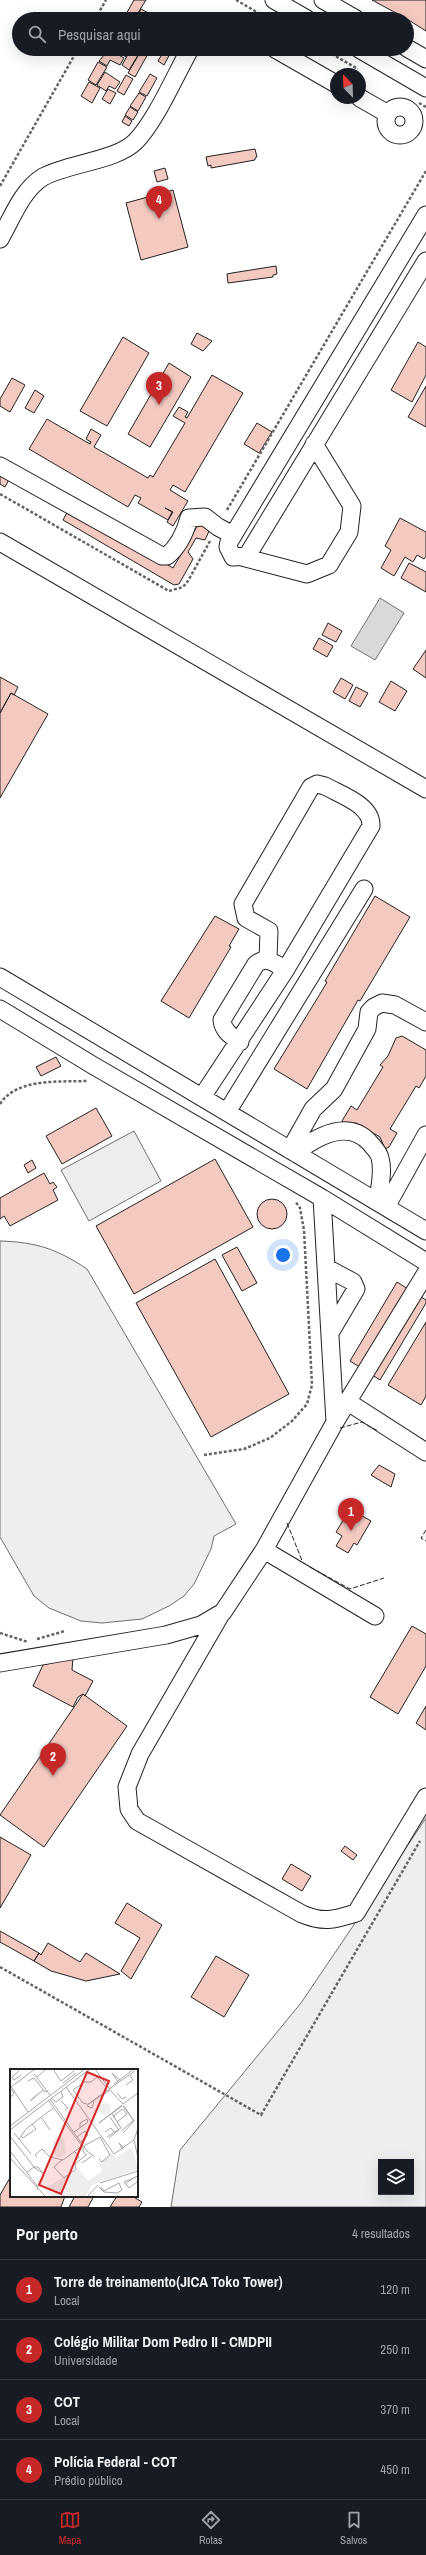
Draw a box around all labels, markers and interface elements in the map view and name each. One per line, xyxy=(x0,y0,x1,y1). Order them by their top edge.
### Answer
search box xyxy=(12,12,414,56)
icon: search xyxy=(26,23,48,45)
text: Pesquisar aqui xyxy=(58,24,141,45)
north arrow xyxy=(330,68,366,104)
pin: 4 xyxy=(146,186,172,219)
pin: 3 xyxy=(146,372,172,405)
your location xyxy=(273,1245,293,1265)
pin: 1 xyxy=(338,1498,364,1531)
pin: 2 xyxy=(40,1743,66,1776)
inset map xyxy=(10,2069,138,2197)
map controls xyxy=(378,2159,414,2195)
button: layers xyxy=(378,2159,414,2195)
text: Por perto xyxy=(16,2222,78,2245)
text: 4 resultados xyxy=(352,2225,410,2242)
text: Torre de treinamento(JICA Toko Tower) xyxy=(54,2271,283,2292)
text: 1 xyxy=(26,2281,32,2298)
text: 120 m xyxy=(380,2281,410,2298)
text: Local xyxy=(54,2292,79,2309)
text: Colégio Militar Dom Pedro II - CMDPII xyxy=(54,2331,272,2352)
text: 2 xyxy=(26,2341,32,2358)
text: 250 m xyxy=(380,2341,410,2358)
text: Universidade xyxy=(54,2352,117,2369)
text: COT xyxy=(54,2391,80,2412)
text: 3 xyxy=(26,2401,32,2418)
text: 370 m xyxy=(380,2401,410,2418)
text: Local xyxy=(54,2412,79,2429)
text: Polícia Federal - COT xyxy=(54,2451,177,2472)
text: 4 xyxy=(26,2461,32,2478)
text: 450 m xyxy=(380,2461,410,2478)
text: Prédio público xyxy=(54,2472,123,2489)
tab: Mapa xyxy=(59,2509,81,2547)
tab: Rotas xyxy=(199,2509,223,2547)
tab: Salvos xyxy=(340,2509,367,2547)

